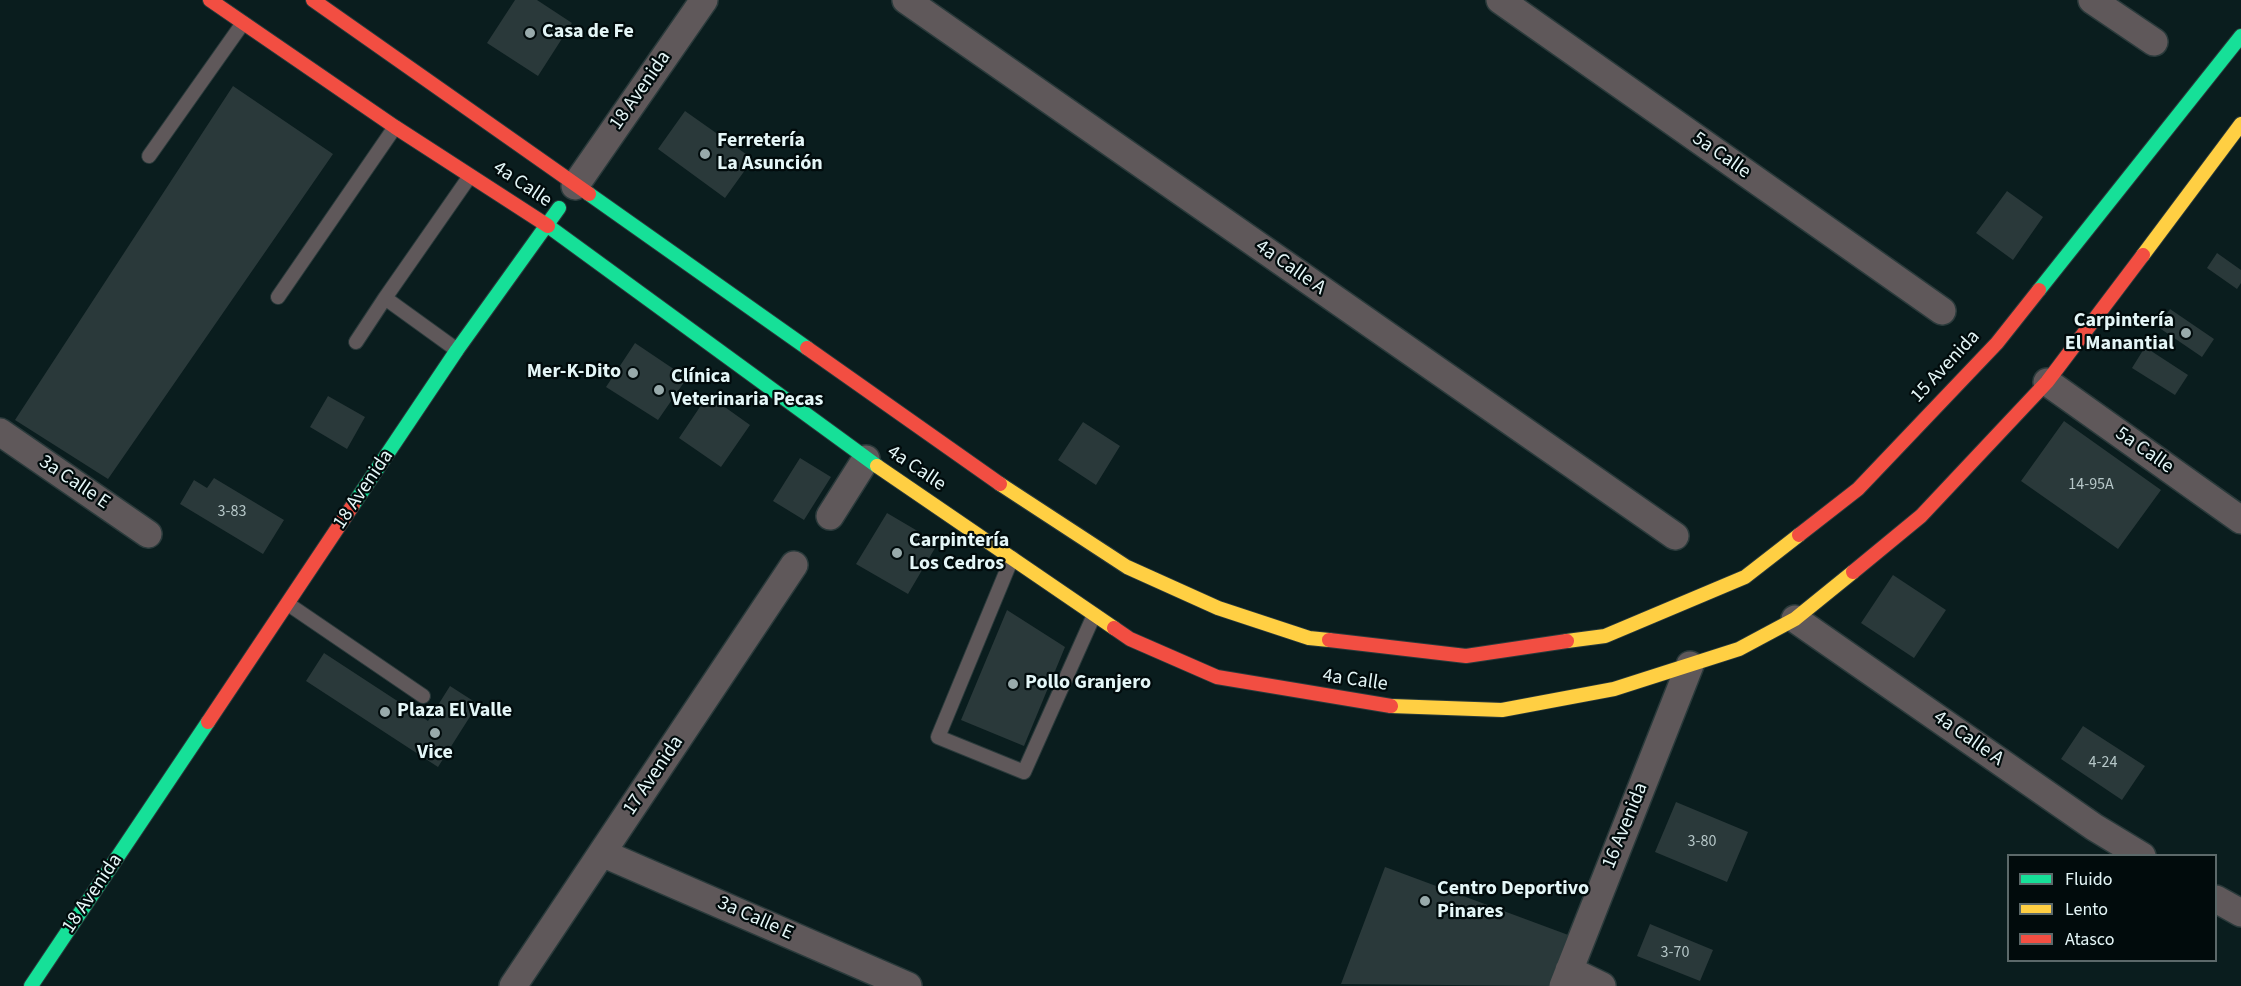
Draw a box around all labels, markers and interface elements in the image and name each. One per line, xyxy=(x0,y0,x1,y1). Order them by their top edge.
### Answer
place label: Casa de Fe xyxy=(542,21,634,45)
marker: Casa de Fe xyxy=(523,26,537,40)
street label: 18 Avenida xyxy=(605,47,677,135)
street label: 5a Calle xyxy=(1687,127,1755,185)
place label: Ferretería La Asunción xyxy=(717,130,823,177)
marker: Ferretería La Asunción xyxy=(698,147,712,161)
street label: 4a Calle xyxy=(488,157,556,213)
street label: 4a Calle A xyxy=(1250,235,1330,301)
place label: Carpintería El Manantial xyxy=(2065,310,2174,357)
street label: 15 Avenida xyxy=(1906,326,1986,408)
marker: Carpintería El Manantial xyxy=(2179,326,2193,340)
place label: Mer-K-Dito xyxy=(527,361,621,385)
marker: Mer-K-Dito xyxy=(626,366,640,380)
place label: Clínica Veterinaria Pecas xyxy=(671,366,823,413)
marker: Clínica Veterinaria Pecas xyxy=(652,383,666,397)
street label: 5a Calle xyxy=(2110,422,2178,480)
street label: 4a Calle xyxy=(882,441,950,497)
street label: 18 Avenida xyxy=(329,446,399,534)
street label: 3a Calle E xyxy=(34,451,114,515)
house number: 14-95A xyxy=(2068,475,2114,495)
house number: 3-83 xyxy=(218,502,246,522)
place label: Carpintería Los Cedros xyxy=(909,530,1009,577)
marker: Carpintería Los Cedros xyxy=(890,546,904,560)
street label: 4a Calle xyxy=(1321,665,1389,697)
place label: Pollo Granjero xyxy=(1025,672,1151,696)
marker: Pollo Granjero xyxy=(1006,677,1020,691)
place label: Plaza El Valle xyxy=(397,700,512,724)
marker: Plaza El Valle xyxy=(378,705,392,719)
street label: 4a Calle A xyxy=(1928,706,2008,772)
marker: Vice xyxy=(428,726,442,740)
street label: 17 Avenida xyxy=(619,732,689,820)
place label: Vice xyxy=(417,742,453,766)
house number: 4-24 xyxy=(2089,753,2117,773)
street label: 16 Avenida xyxy=(1598,779,1654,873)
house number: 3-80 xyxy=(1688,832,1716,852)
street label: 18 Avenida xyxy=(58,850,128,938)
legend xyxy=(2007,854,2217,962)
text: Fluido xyxy=(2065,867,2112,892)
place label: Centro Deportivo Pinares xyxy=(1437,878,1589,925)
street label: 3a Calle E xyxy=(713,892,797,946)
marker: Centro Deportivo Pinares xyxy=(1418,894,1432,908)
text: Lento xyxy=(2065,897,2108,922)
text: Atasco xyxy=(2065,927,2114,952)
house number: 3-70 xyxy=(1661,943,1689,963)

